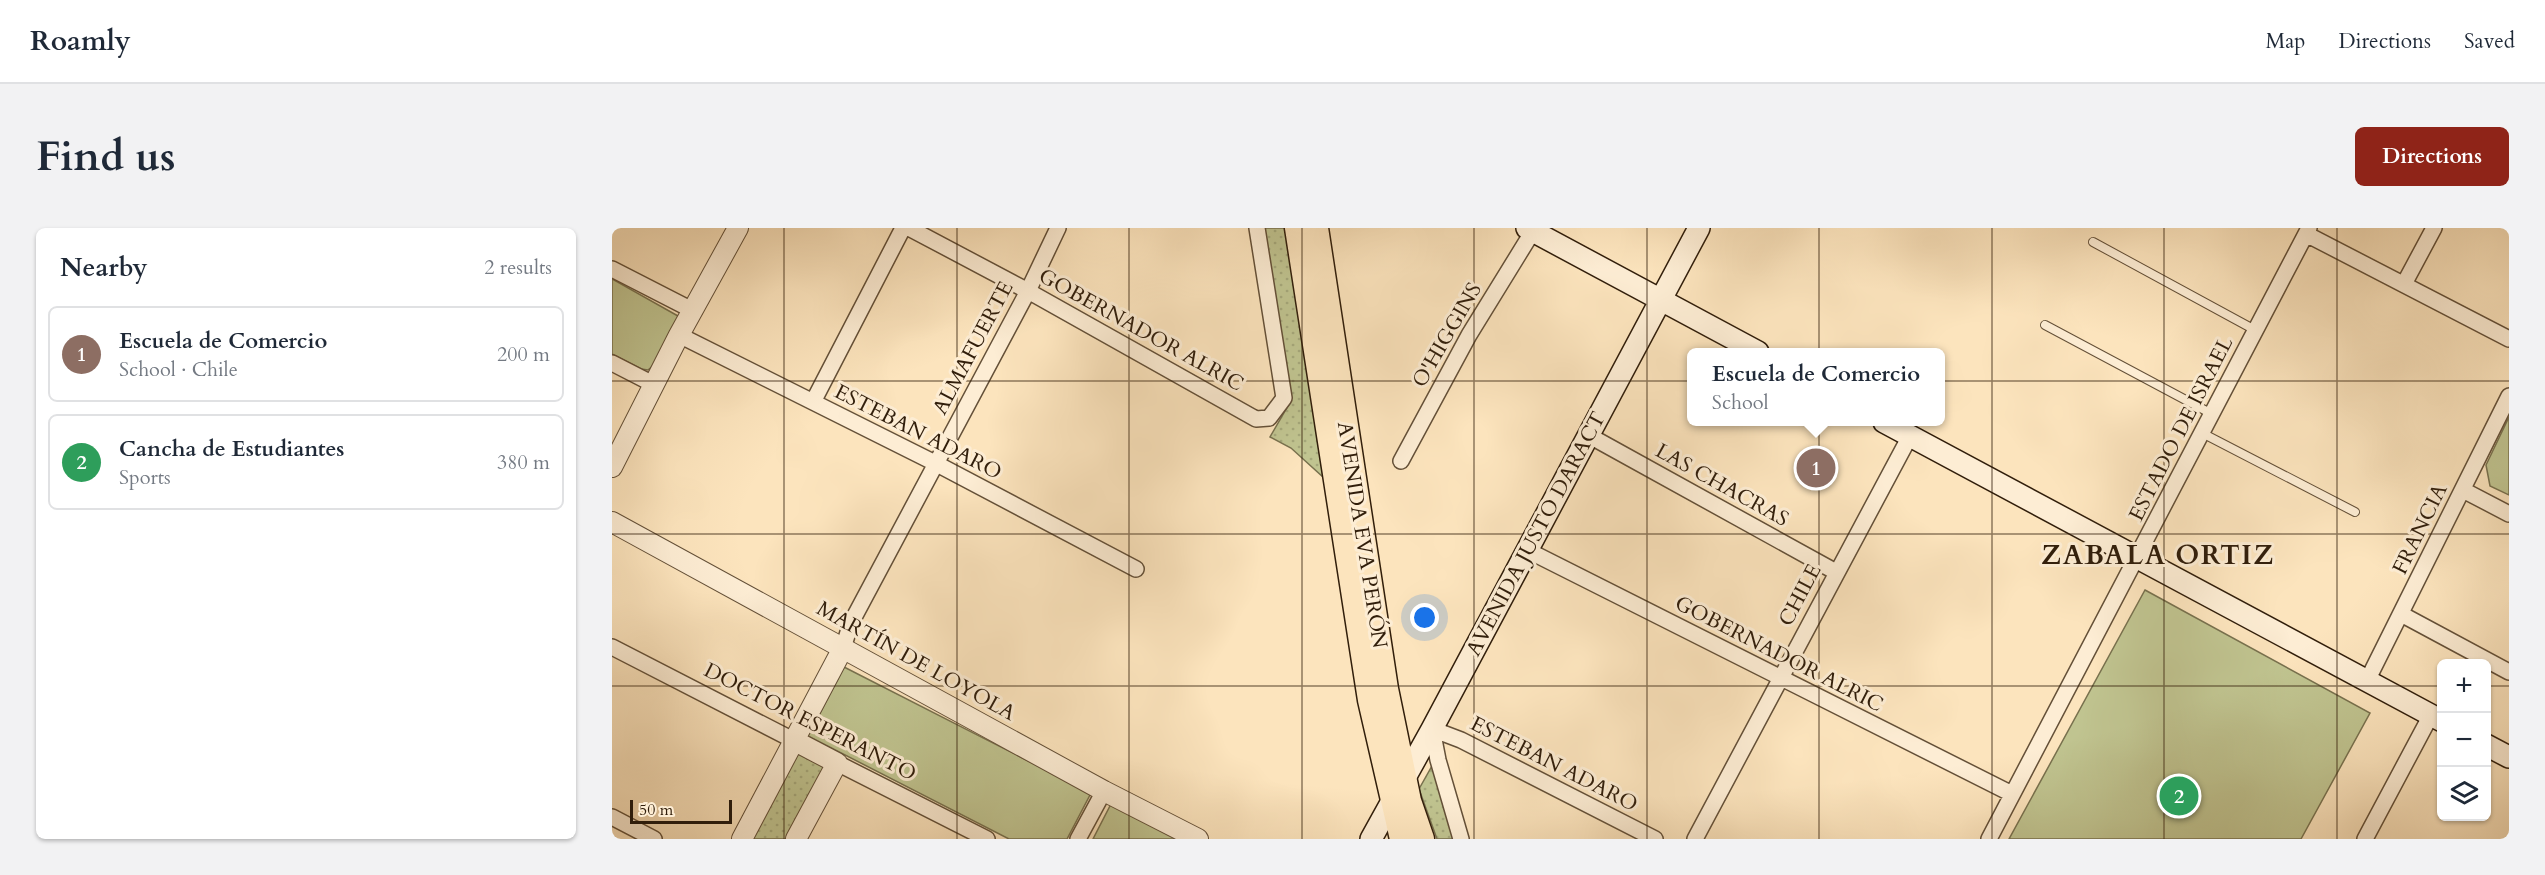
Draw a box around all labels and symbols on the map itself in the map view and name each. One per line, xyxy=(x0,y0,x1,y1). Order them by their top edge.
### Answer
street label: GOBERNADOR ALRIC xyxy=(1033,262,1249,398)
street label: ALMAFUERTE xyxy=(926,276,1020,420)
street label: O'HIGGINS xyxy=(1405,277,1489,393)
street label: ESTADO DE ISRAEL xyxy=(2122,332,2240,526)
street label: ESTEBAN ADARO xyxy=(829,377,1007,487)
street label: AVENIDA JUSTO DARACT xyxy=(1459,407,1613,661)
street label: AVENIDA EVA PERÓN xyxy=(1330,419,1395,651)
street label: LAS CHACRAS xyxy=(1650,436,1794,534)
pin: 1 xyxy=(1796,446,1836,490)
street label: FRANCIA xyxy=(2386,479,2454,579)
district label: ZABALA ORTIZ xyxy=(2041,537,2275,574)
street label: CHILE xyxy=(1772,559,1828,631)
street label: GOBERNADOR ALRIC xyxy=(1670,589,1888,719)
street label: MARTÍN DE LOYOLA xyxy=(811,594,1021,728)
your location xyxy=(1410,603,1439,632)
street label: DOCTOR ESPERANTO xyxy=(699,656,921,788)
street label: ESTEBAN ADARO xyxy=(1465,709,1643,819)
pin: 2 xyxy=(2160,774,2198,818)
scale bar xyxy=(630,797,732,824)

